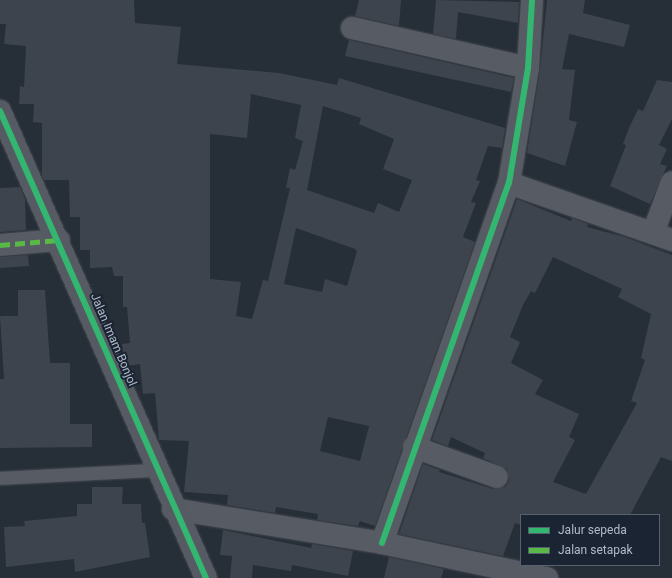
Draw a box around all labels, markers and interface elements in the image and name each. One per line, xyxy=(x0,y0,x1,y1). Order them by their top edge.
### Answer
street label: Jalan Imam Bonjol xyxy=(87,291,139,389)
legend xyxy=(520,514,660,566)
text: Jalur sepeda xyxy=(558,523,627,537)
text: Jalan setapak xyxy=(558,543,633,557)

